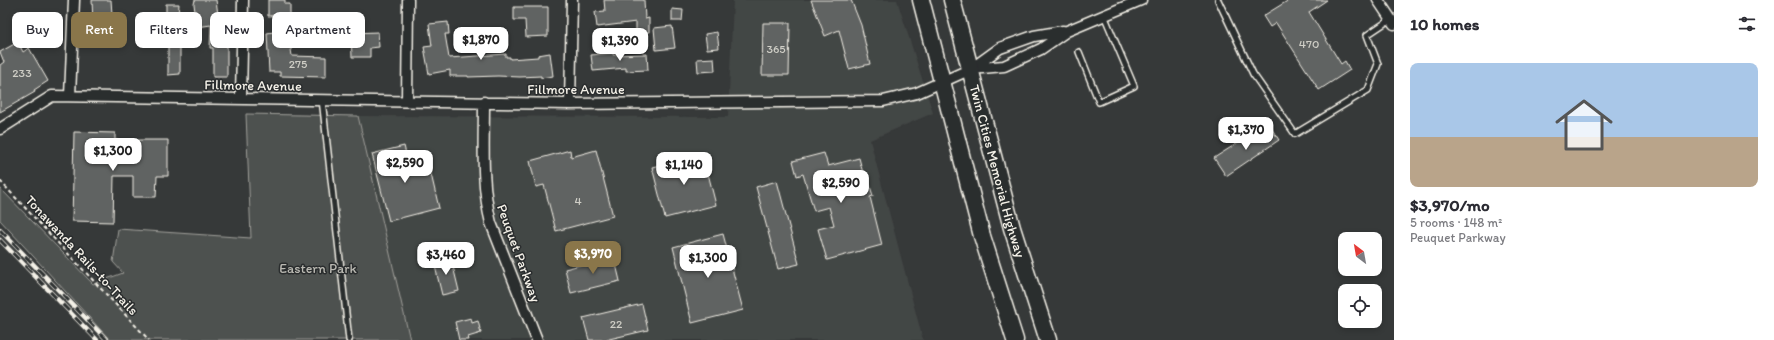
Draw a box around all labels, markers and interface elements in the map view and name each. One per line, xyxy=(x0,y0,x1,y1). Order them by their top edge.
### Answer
chip: Buy xyxy=(12,12,63,48)
chip: Rent xyxy=(71,12,127,48)
chip: Filters xyxy=(135,12,202,48)
chip: New xyxy=(210,12,264,48)
chip: Apartment xyxy=(272,12,365,48)
icon: filters xyxy=(1736,13,1758,35)
text: 10 homes xyxy=(1410,14,1479,34)
pin: $1,870 xyxy=(448,27,514,61)
pin: $1,390 xyxy=(587,28,653,62)
text: $1,870 xyxy=(462,32,500,47)
text: $1,390 xyxy=(601,33,639,48)
house number: 470 xyxy=(1299,37,1319,51)
house number: 365 xyxy=(766,42,786,56)
house number: 275 xyxy=(289,57,307,71)
house number: 233 xyxy=(12,66,32,80)
street label: Fillmore Avenue xyxy=(204,76,302,95)
street label: Fillmore Avenue xyxy=(527,81,625,98)
street label: Twin Cities Memorial Highway xyxy=(966,83,1029,260)
icon: home xyxy=(1548,89,1620,161)
pin: $1,370 xyxy=(1213,117,1279,151)
text: $1,370 xyxy=(1227,122,1265,137)
pin: $1,300 xyxy=(80,138,146,172)
text: $1,300 xyxy=(94,143,132,158)
pin: $2,590 xyxy=(372,150,438,184)
pin: $1,140 xyxy=(651,152,717,186)
text: $2,590 xyxy=(386,155,424,170)
text: $1,140 xyxy=(665,157,703,172)
pin: $2,590 xyxy=(808,170,874,204)
text: $2,590 xyxy=(822,175,860,190)
street label: Tonawanda Rails-to-Trails xyxy=(22,192,142,319)
house number: 4 xyxy=(574,194,582,208)
text: $3,970/mo xyxy=(1410,195,1490,215)
street label: Peuquet Parkway xyxy=(493,202,544,305)
text: 5 rooms · 148 m² xyxy=(1410,215,1502,230)
text: Peuquet Parkway xyxy=(1410,230,1506,245)
north arrow xyxy=(1338,232,1382,276)
map controls xyxy=(1338,232,1382,328)
pin: $3,970 xyxy=(560,241,626,275)
pin: $3,460 xyxy=(413,242,479,276)
pin: $1,300 xyxy=(675,245,741,279)
text: $3,970 xyxy=(574,246,612,261)
text: $3,460 xyxy=(426,247,466,262)
text: $1,300 xyxy=(689,250,727,265)
park label: Eastern Park xyxy=(279,260,358,277)
button: locate xyxy=(1338,284,1382,328)
house number: 22 xyxy=(610,317,623,331)

